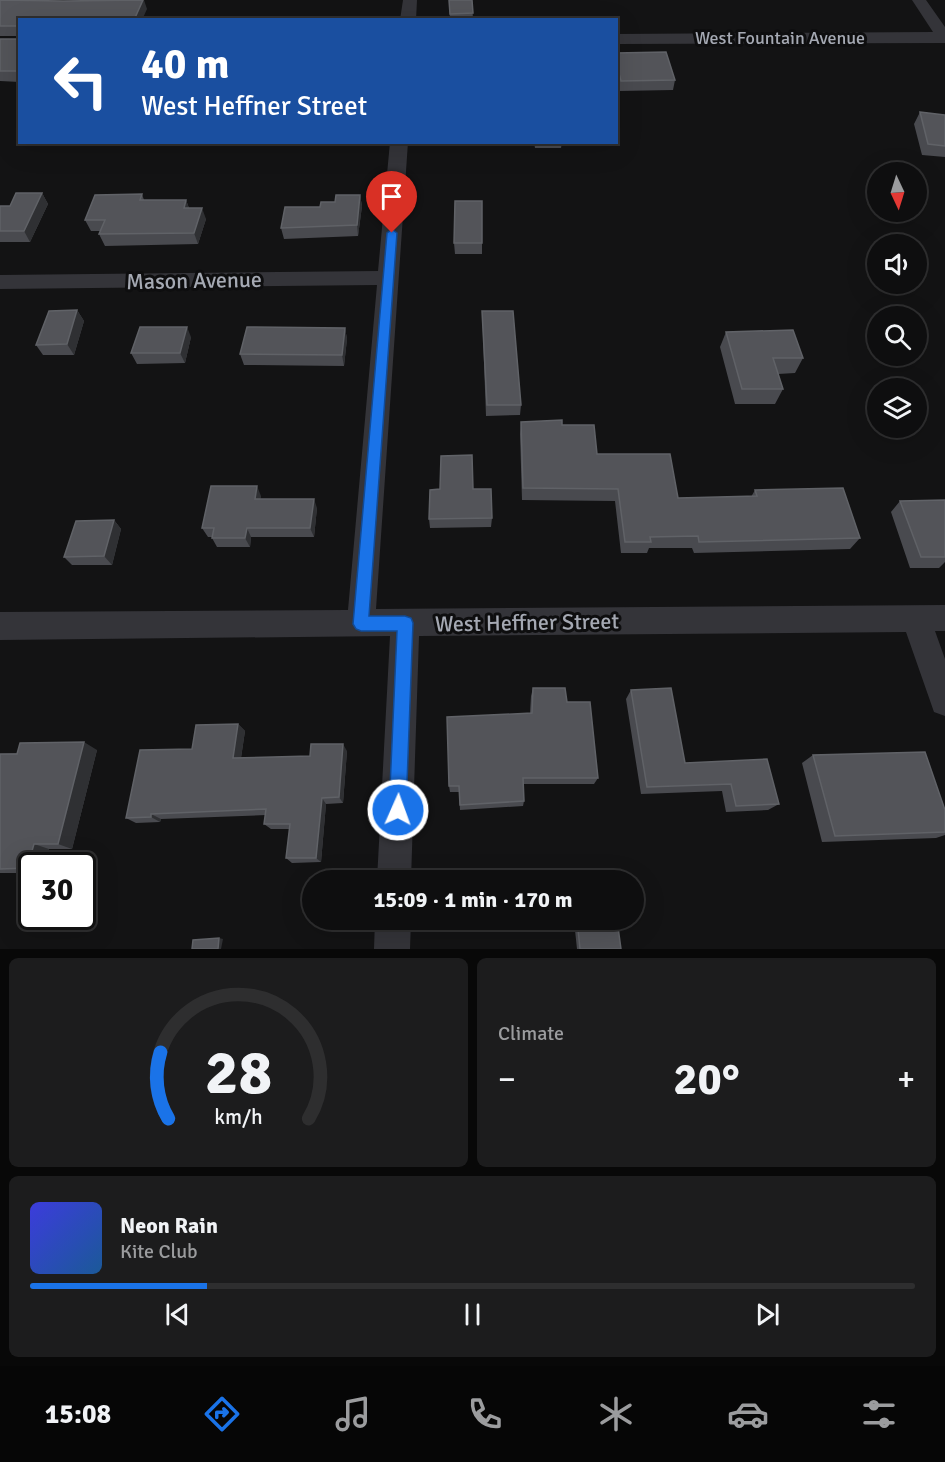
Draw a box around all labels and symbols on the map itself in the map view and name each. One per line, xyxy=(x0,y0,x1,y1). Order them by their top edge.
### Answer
street label: West Fountain Avenue xyxy=(695,27,865,49)
north arrow xyxy=(867,162,927,222)
pin xyxy=(366,171,417,233)
street label: Mason Avenue xyxy=(126,266,262,295)
street label: West Heffner Street xyxy=(435,607,620,638)
position arrow xyxy=(366,778,430,842)
speed limit sign: 30 xyxy=(18,852,96,930)

